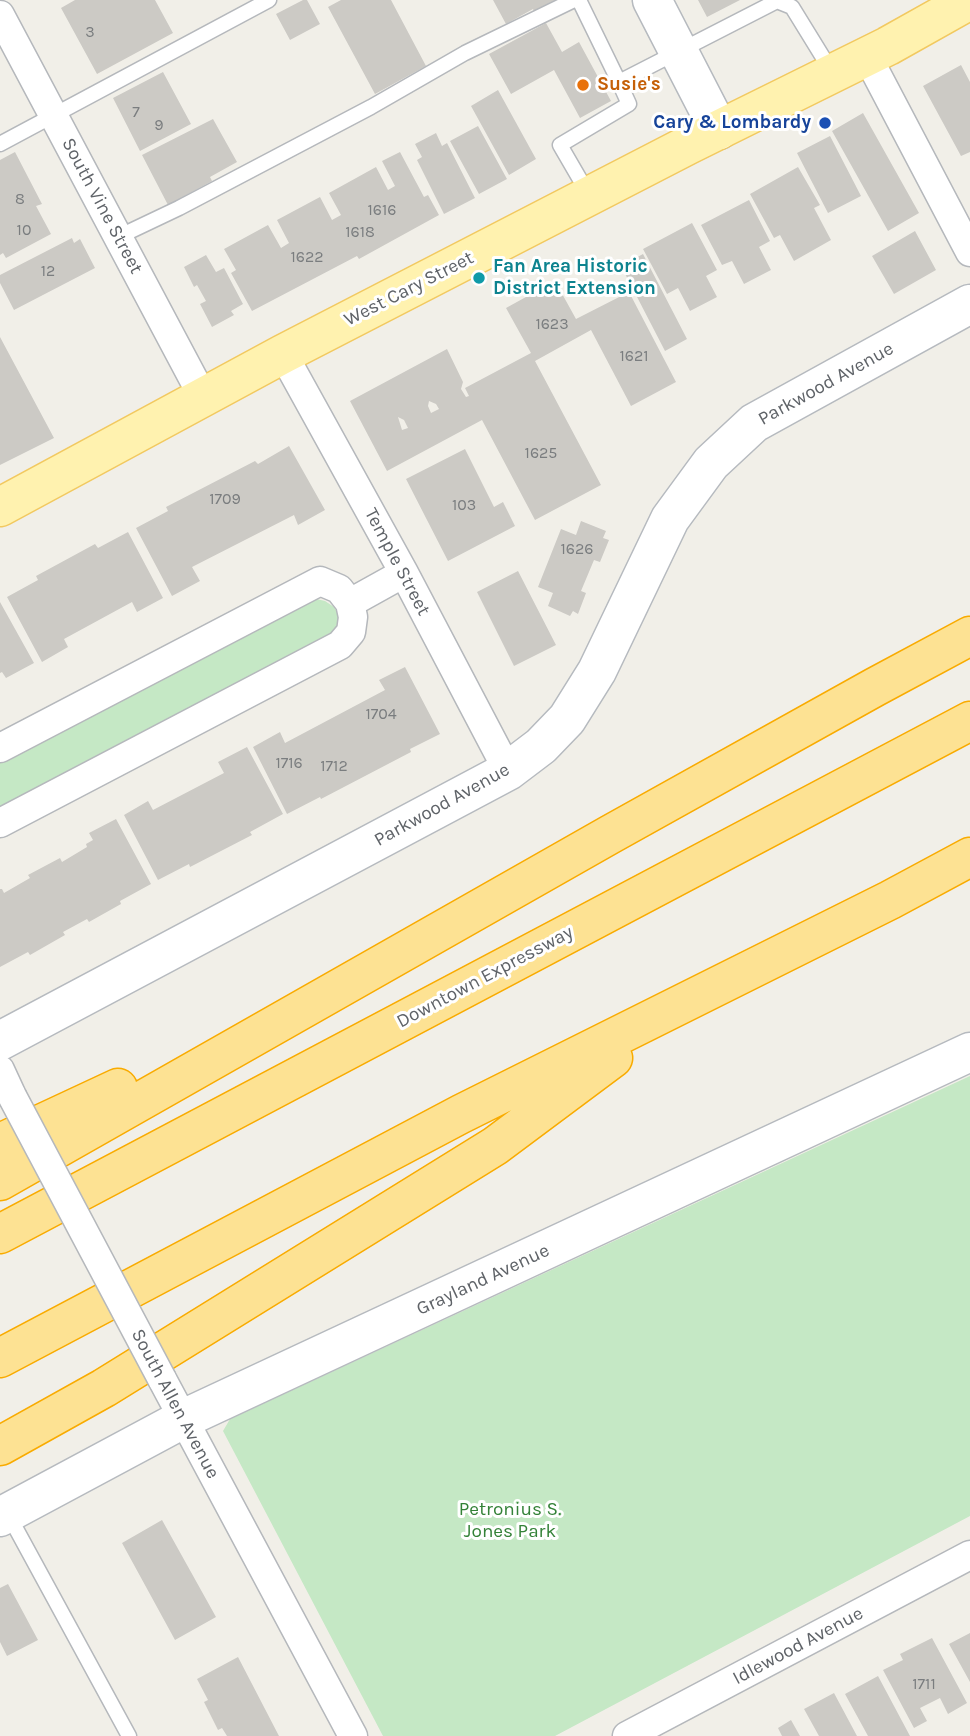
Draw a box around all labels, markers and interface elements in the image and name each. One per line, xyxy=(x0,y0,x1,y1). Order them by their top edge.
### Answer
house number: 3 xyxy=(85,22,95,42)
place label: Susie's xyxy=(597,74,661,96)
marker: Susie's xyxy=(575,77,591,93)
house number: 7 xyxy=(132,102,140,122)
place label: Cary & Lombardy xyxy=(653,112,811,134)
house number: 9 xyxy=(154,115,164,135)
marker: Cary & Lombardy xyxy=(817,115,833,131)
street label: South Vine Street xyxy=(57,134,147,278)
house number: 8 xyxy=(15,189,25,209)
house number: 1616 xyxy=(368,200,396,220)
house number: 10 xyxy=(17,220,31,240)
house number: 1618 xyxy=(345,222,375,242)
house number: 1622 xyxy=(291,247,323,267)
street label: West Cary Street xyxy=(340,247,478,331)
place label: Fan Area Historic District Extension xyxy=(493,256,656,300)
house number: 12 xyxy=(41,261,55,281)
marker: Fan Area Historic District Extension xyxy=(471,270,487,286)
house number: 1623 xyxy=(535,314,569,334)
street label: Parkwood Avenue xyxy=(754,337,898,431)
house number: 1621 xyxy=(619,346,649,366)
house number: 1625 xyxy=(525,443,557,463)
house number: 1709 xyxy=(209,489,241,509)
house number: 103 xyxy=(452,495,476,515)
street label: Temple Street xyxy=(359,504,435,620)
house number: 1626 xyxy=(561,539,593,559)
house number: 1704 xyxy=(365,704,397,724)
house number: 1716 xyxy=(275,753,303,773)
house number: 1712 xyxy=(320,756,348,776)
street label: Parkwood Avenue xyxy=(370,758,514,852)
street label: Downtown Expressway xyxy=(393,921,577,1033)
street label: Grayland Avenue xyxy=(413,1239,553,1321)
street label: South Allen Avenue xyxy=(126,1325,224,1483)
park label: Petronius S. Jones Park xyxy=(459,1499,561,1543)
street label: Idlewood Avenue xyxy=(729,1602,867,1690)
house number: 1711 xyxy=(912,1674,936,1694)

